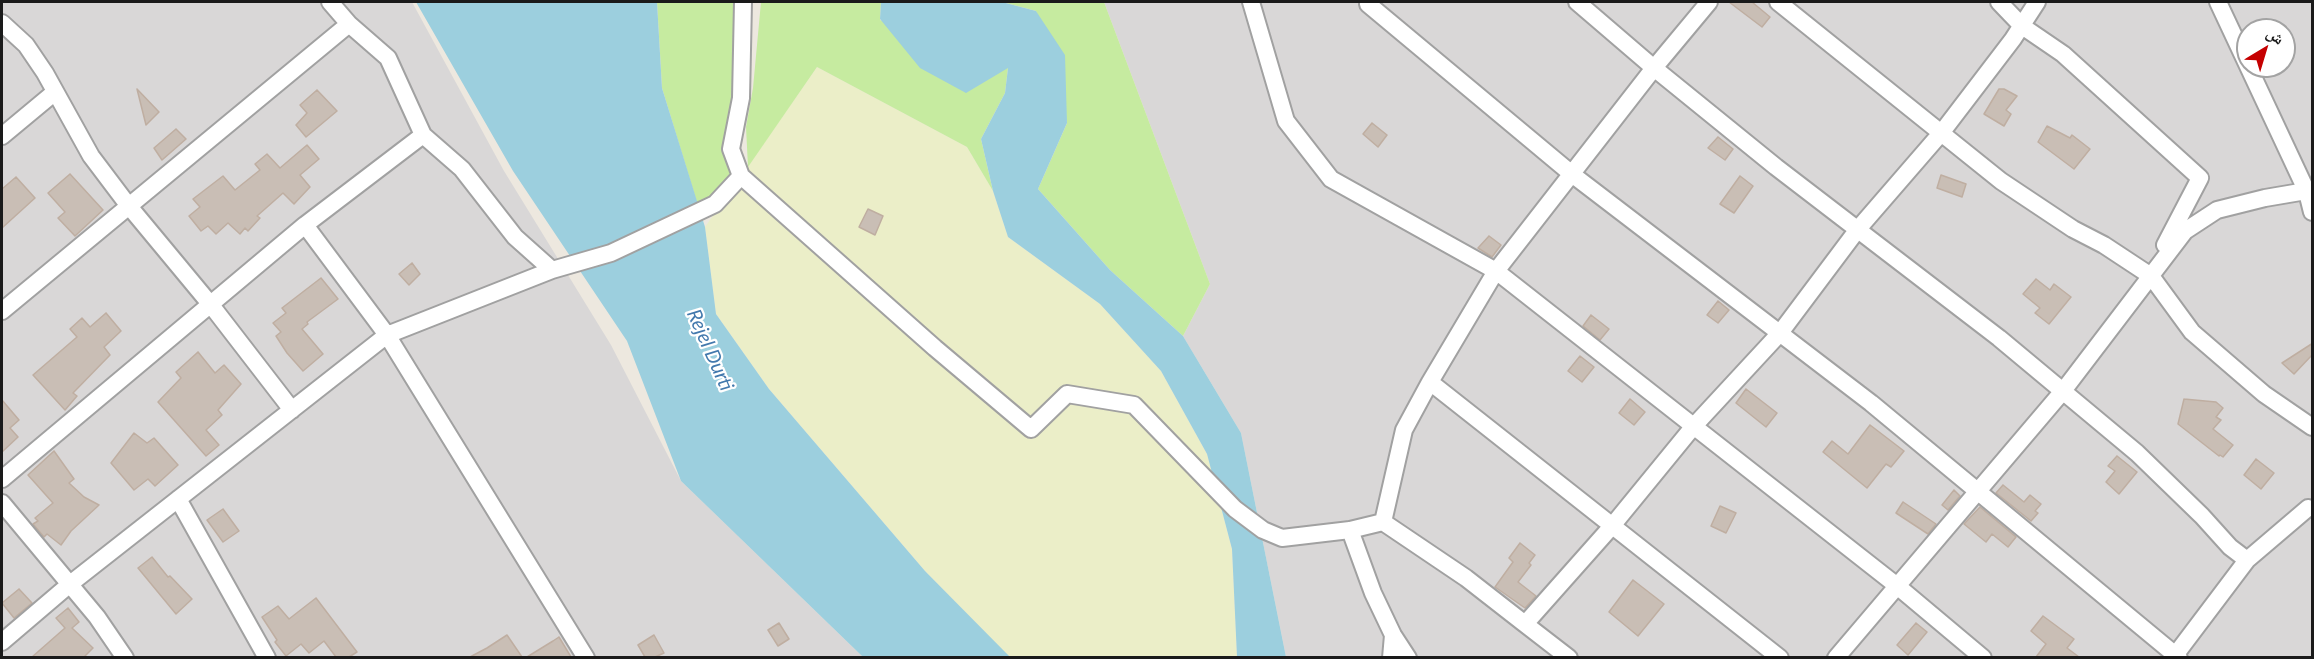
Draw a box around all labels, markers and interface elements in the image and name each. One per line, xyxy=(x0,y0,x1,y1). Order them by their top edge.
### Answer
north arrow xyxy=(2236,18,2296,78)
text: ش xyxy=(2264,22,2289,48)
water label: Rejel Durti xyxy=(681,305,739,395)

